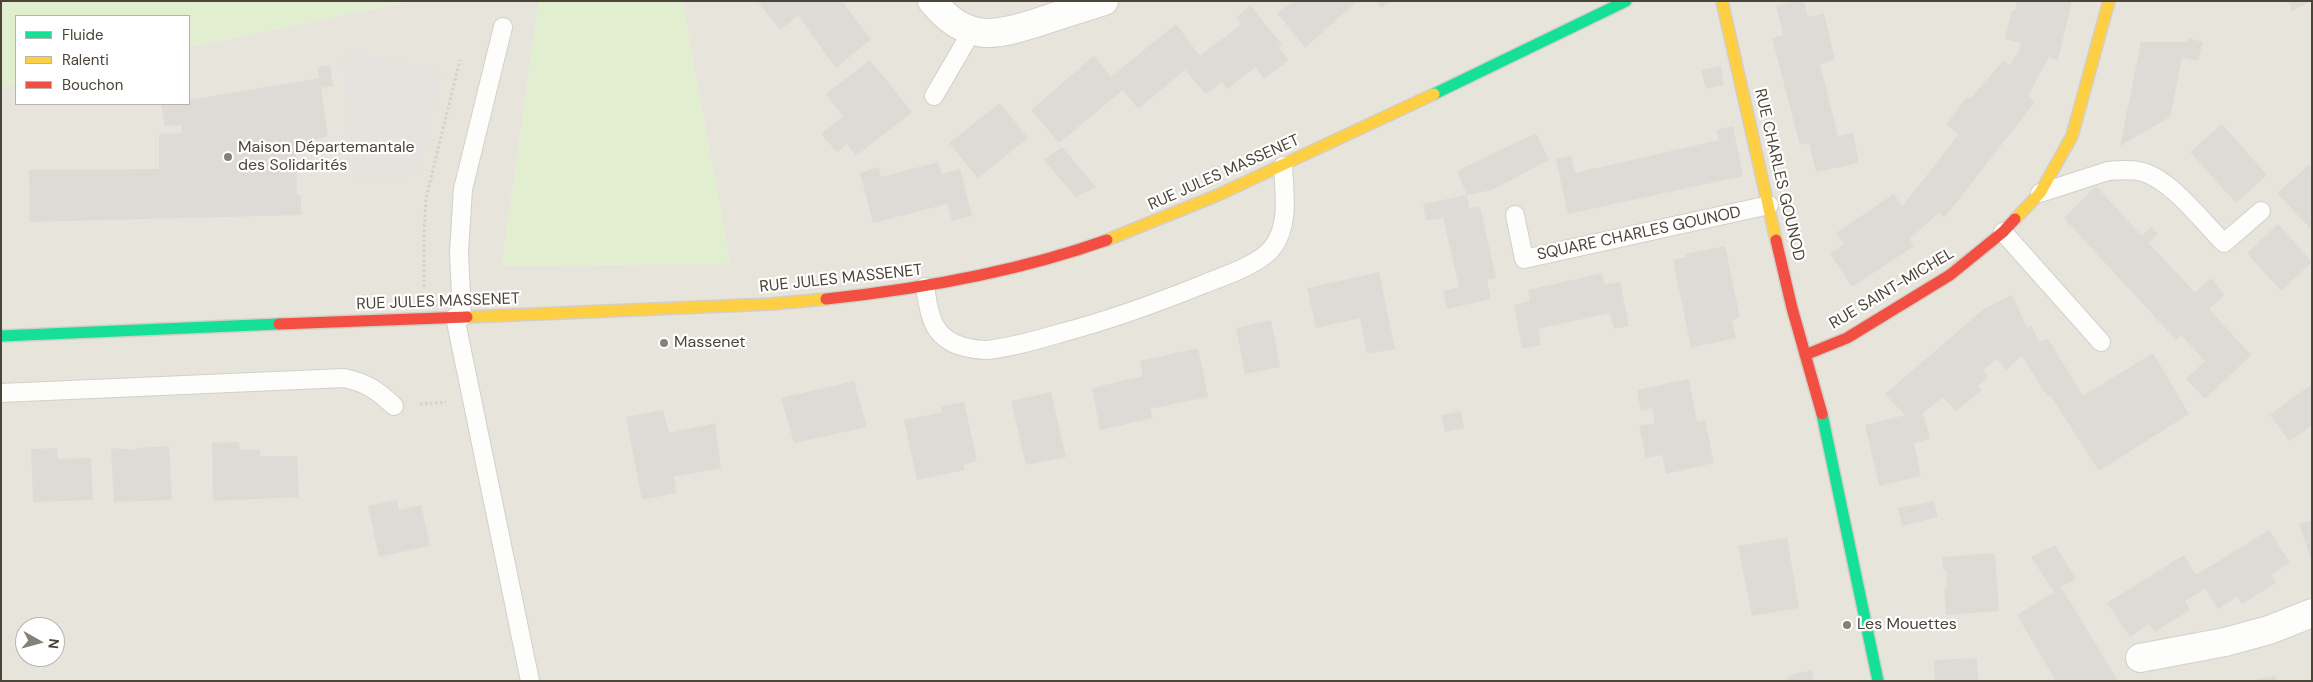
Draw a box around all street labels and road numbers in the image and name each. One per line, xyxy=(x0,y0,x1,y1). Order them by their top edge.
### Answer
street label: RUE CHARLES GOUNOD xyxy=(1750,87,1808,263)
street label: RUE JULES MASSENET xyxy=(1145,131,1303,215)
street label: SQUARE CHARLES GOUNOD xyxy=(1535,203,1743,265)
street label: RUE SAINT-MICHEL xyxy=(1826,244,1958,334)
street label: RUE JULES MASSENET xyxy=(759,261,923,297)
street label: RUE JULES MASSENET xyxy=(356,290,520,314)

